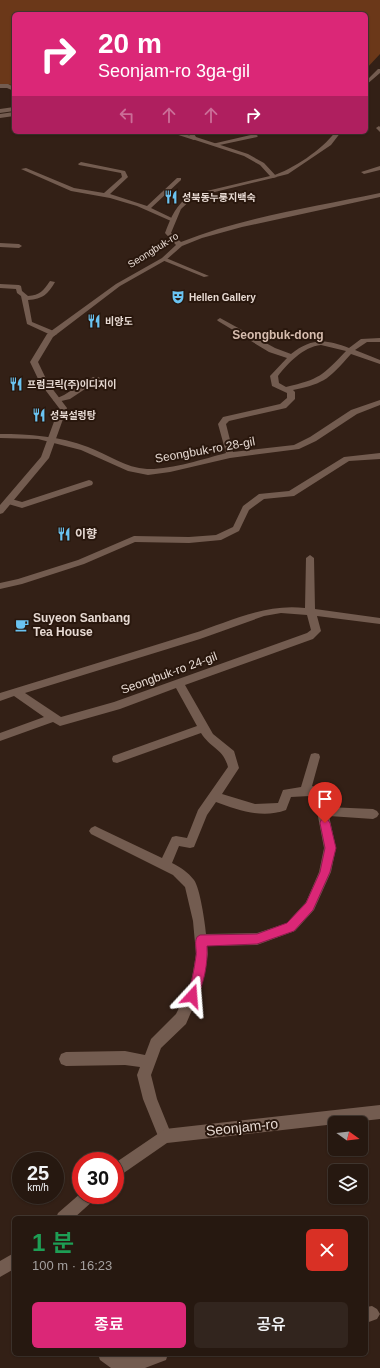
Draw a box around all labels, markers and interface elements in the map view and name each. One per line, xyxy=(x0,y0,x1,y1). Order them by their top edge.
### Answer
icon: right xyxy=(32,28,84,80)
text: 20 m xyxy=(98,28,162,59)
text: Seonjam-ro 3ga-gil xyxy=(98,61,250,81)
icon: left xyxy=(116,104,138,126)
icon: ahead xyxy=(158,104,180,126)
icon: ahead xyxy=(200,104,222,126)
icon: right xyxy=(242,104,264,126)
restaurant icon: 성북동누룽지백숙 xyxy=(163,189,179,205)
place label: 성북동누룽지백숙 xyxy=(182,192,256,203)
street label: Seongbuk-ro xyxy=(126,230,181,270)
theatre icon: Hellen Gallery xyxy=(170,289,186,305)
place label: Hellen Gallery xyxy=(189,292,256,303)
restaurant icon: 비양도 xyxy=(86,313,102,329)
place label: 비양도 xyxy=(105,316,133,327)
district label: Seongbuk-dong xyxy=(232,328,324,342)
restaurant icon: 프럼크릭(주)이디지이 xyxy=(8,376,24,392)
place label: 프럼크릭(주)이디지이 xyxy=(27,379,116,390)
restaurant icon: 성북설렁탕 xyxy=(31,407,47,423)
place label: 성북설렁탕 xyxy=(50,410,96,421)
street label: Seongbuk-ro 28-gil xyxy=(154,434,256,466)
restaurant icon: 이향 xyxy=(56,526,72,542)
place label: 이향 xyxy=(75,527,97,541)
place label: Suyeon Sanbang Tea House xyxy=(33,611,130,639)
cafe icon: Suyeon Sanbang Tea House xyxy=(14,617,30,633)
street label: Seongbuk-ro 24-gil xyxy=(119,649,219,697)
pin xyxy=(308,782,342,823)
icon: arrive xyxy=(314,788,336,810)
position arrow xyxy=(171,975,213,1017)
street label: Seonjam-ro xyxy=(205,1115,279,1139)
north arrow xyxy=(328,1116,368,1156)
map controls xyxy=(328,1116,368,1204)
speed limit sign: 30 xyxy=(72,1152,124,1204)
text: 25 xyxy=(27,1162,49,1184)
button: layers xyxy=(328,1164,368,1204)
text: km/h xyxy=(27,1182,49,1193)
text: 1 분 xyxy=(32,1229,74,1256)
button: close xyxy=(306,1229,348,1271)
text: 100 m · 16:23 xyxy=(32,1258,112,1273)
button: 종료 xyxy=(32,1302,186,1348)
button: 공유 xyxy=(194,1302,348,1348)

